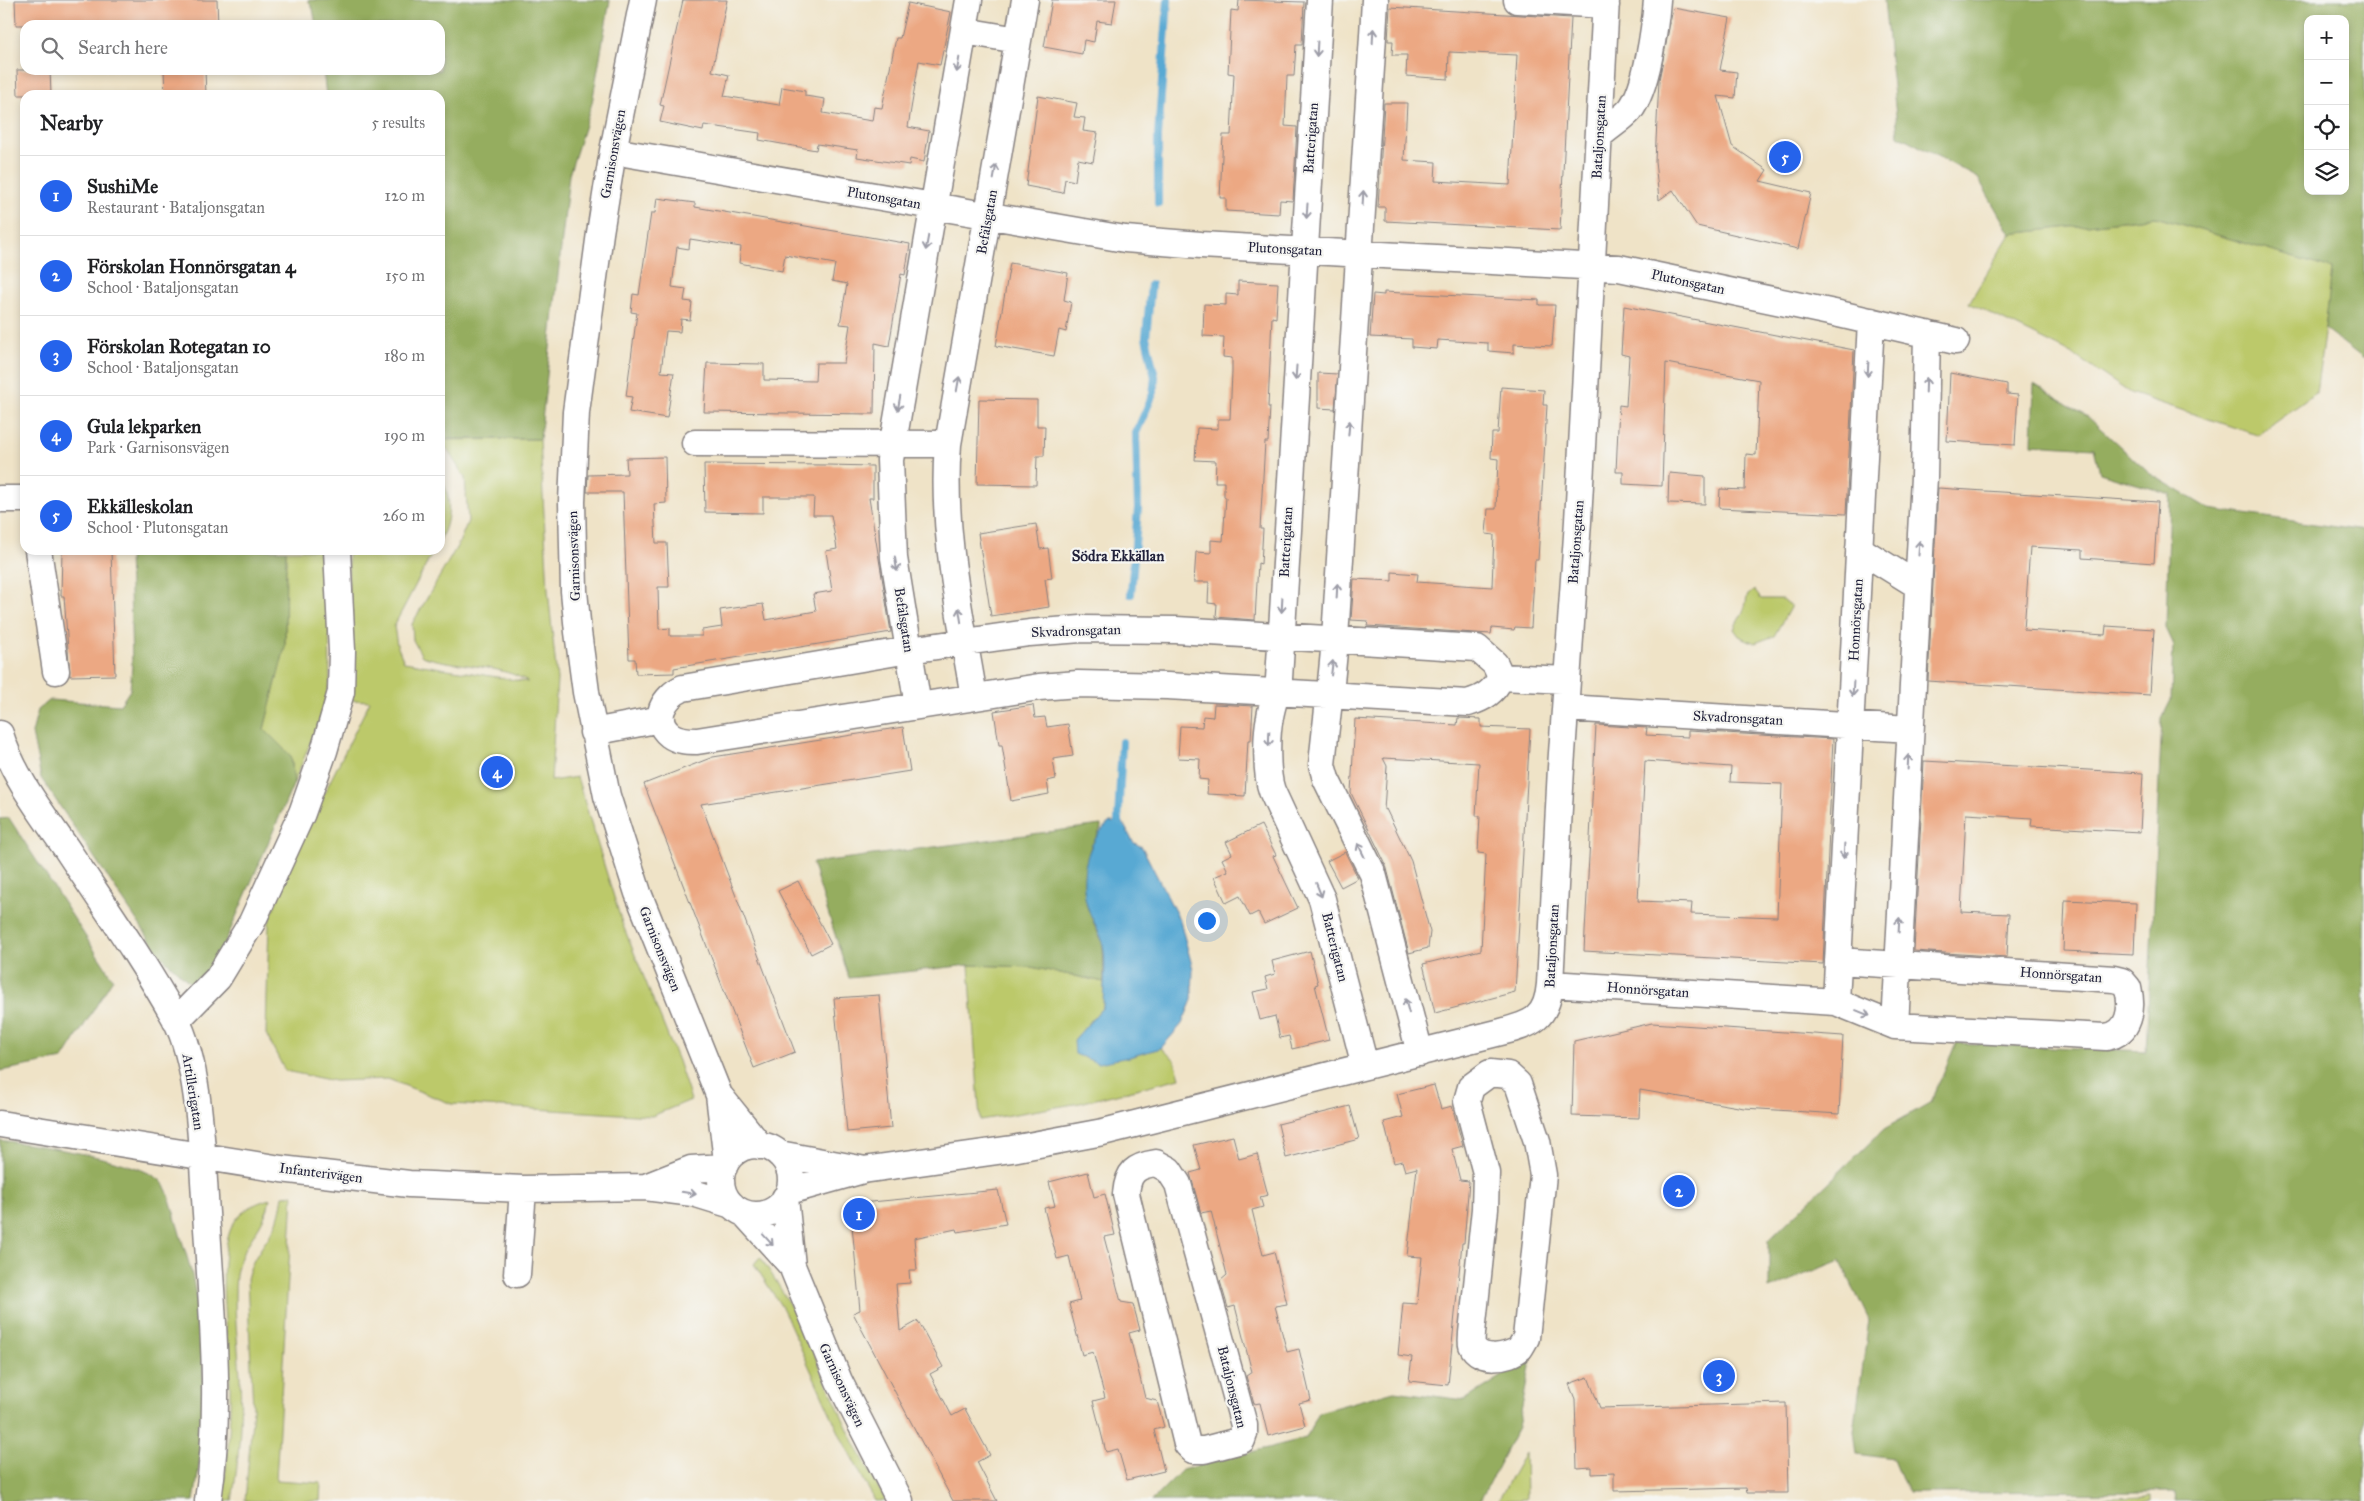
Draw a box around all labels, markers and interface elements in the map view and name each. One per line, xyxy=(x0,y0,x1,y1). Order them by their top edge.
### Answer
map controls xyxy=(2304,15,2349,195)
button: + xyxy=(2304,15,2349,60)
search box xyxy=(20,20,445,75)
one-way arrow xyxy=(1368,28,1377,44)
icon: search xyxy=(38,34,66,62)
text: Search here xyxy=(78,36,168,59)
one-way arrow xyxy=(1312,40,1321,56)
one-way arrow xyxy=(952,57,962,73)
button: − xyxy=(2304,60,2349,105)
street label: Bataljonsgatan xyxy=(1588,94,1610,179)
street label: Batterigatan xyxy=(1300,102,1322,174)
button: locate xyxy=(2304,105,2349,150)
street label: Garnisonsvägen xyxy=(597,108,629,200)
text: Nearby xyxy=(40,110,103,136)
text: 5 results xyxy=(371,113,425,132)
pin: 5 xyxy=(1769,138,1801,176)
button: layers xyxy=(2304,150,2349,195)
one-way arrow xyxy=(991,165,1001,181)
text: SushiMe xyxy=(87,175,158,198)
street label: Plutonsgatan xyxy=(846,183,923,213)
text: 1 xyxy=(53,186,59,205)
text: 120 m xyxy=(385,186,425,205)
street label: Befälsgatan xyxy=(973,188,1001,256)
one-way arrow xyxy=(1359,190,1368,206)
text: Restaurant · Bataljonsgatan xyxy=(87,198,265,217)
one-way arrow xyxy=(1302,203,1311,219)
one-way arrow xyxy=(921,234,931,250)
street label: Plutonsgatan xyxy=(1247,239,1323,259)
text: Förskolan Honnörsgatan 4 xyxy=(87,255,295,278)
text: 2 xyxy=(52,266,60,285)
text: 150 m xyxy=(385,266,425,285)
street label: Plutonsgatan xyxy=(1650,266,1727,298)
text: School · Bataljonsgatan xyxy=(87,278,239,297)
text: Förskolan Rotegatan 10 xyxy=(87,335,271,358)
text: 3 xyxy=(53,346,59,365)
text: 180 m xyxy=(384,346,425,365)
text: School · Bataljonsgatan xyxy=(87,358,239,377)
one-way arrow xyxy=(1864,361,1873,377)
one-way arrow xyxy=(1292,365,1301,381)
one-way arrow xyxy=(954,377,964,393)
one-way arrow xyxy=(1921,377,1931,394)
one-way arrow xyxy=(893,394,903,410)
text: Gula lekparken xyxy=(87,415,201,438)
one-way arrow xyxy=(1345,421,1354,437)
text: 4 xyxy=(52,426,60,445)
text: 190 m xyxy=(384,426,425,445)
text: Park · Garnisonsvägen xyxy=(87,438,230,457)
text: Ekkälleskolan xyxy=(87,495,193,518)
street label: Bataljonsgatan xyxy=(1565,499,1587,584)
text: 5 xyxy=(52,506,60,525)
text: 260 m xyxy=(383,506,425,525)
street label: Batterigatan xyxy=(1276,506,1296,578)
street label: Garnisonsvägen xyxy=(564,510,584,601)
text: School · Plutonsgatan xyxy=(87,518,228,537)
one-way arrow xyxy=(1915,540,1924,556)
district label: Södra Ekkällan xyxy=(1072,547,1165,565)
one-way arrow xyxy=(891,556,901,572)
street label: Honnörsgatan xyxy=(1845,578,1867,662)
one-way arrow xyxy=(1333,583,1342,599)
street label: Befälsgatan xyxy=(890,586,918,654)
one-way arrow xyxy=(1278,597,1287,613)
one-way arrow xyxy=(955,607,965,623)
street label: Skvadronsgatan xyxy=(1031,621,1122,641)
one-way arrow xyxy=(1327,660,1337,676)
one-way arrow xyxy=(1848,681,1857,697)
street label: Skvadronsgatan xyxy=(1693,707,1784,729)
one-way arrow xyxy=(1264,730,1274,747)
pin: 4 xyxy=(481,753,513,791)
one-way arrow xyxy=(1904,755,1913,771)
one-way arrow xyxy=(1356,843,1365,858)
one-way arrow xyxy=(1839,843,1848,859)
one-way arrow xyxy=(1315,882,1324,897)
street label: Bataljonsgatan xyxy=(1541,903,1563,988)
street label: Garnisonsvägen xyxy=(635,904,685,994)
your location xyxy=(1194,908,1220,934)
street label: Batterigatan xyxy=(1318,911,1352,984)
one-way arrow xyxy=(1895,917,1904,933)
street label: Honnörsgatan xyxy=(2019,964,2103,986)
street label: Honnörsgatan xyxy=(1606,979,1690,1001)
one-way arrow xyxy=(1402,998,1411,1014)
one-way arrow xyxy=(1855,1008,1870,1018)
street label: Artillerigatan xyxy=(178,1052,207,1132)
street label: Infanterivägen xyxy=(278,1159,364,1187)
pin: 2 xyxy=(1663,1172,1695,1210)
one-way arrow xyxy=(681,1188,697,1198)
pin: 1 xyxy=(843,1195,875,1233)
one-way arrow xyxy=(762,1233,774,1246)
street label: Garnisonsvägen xyxy=(815,1340,869,1430)
street label: Bataljonsgatan xyxy=(1214,1344,1251,1430)
pin: 3 xyxy=(1703,1357,1735,1395)

